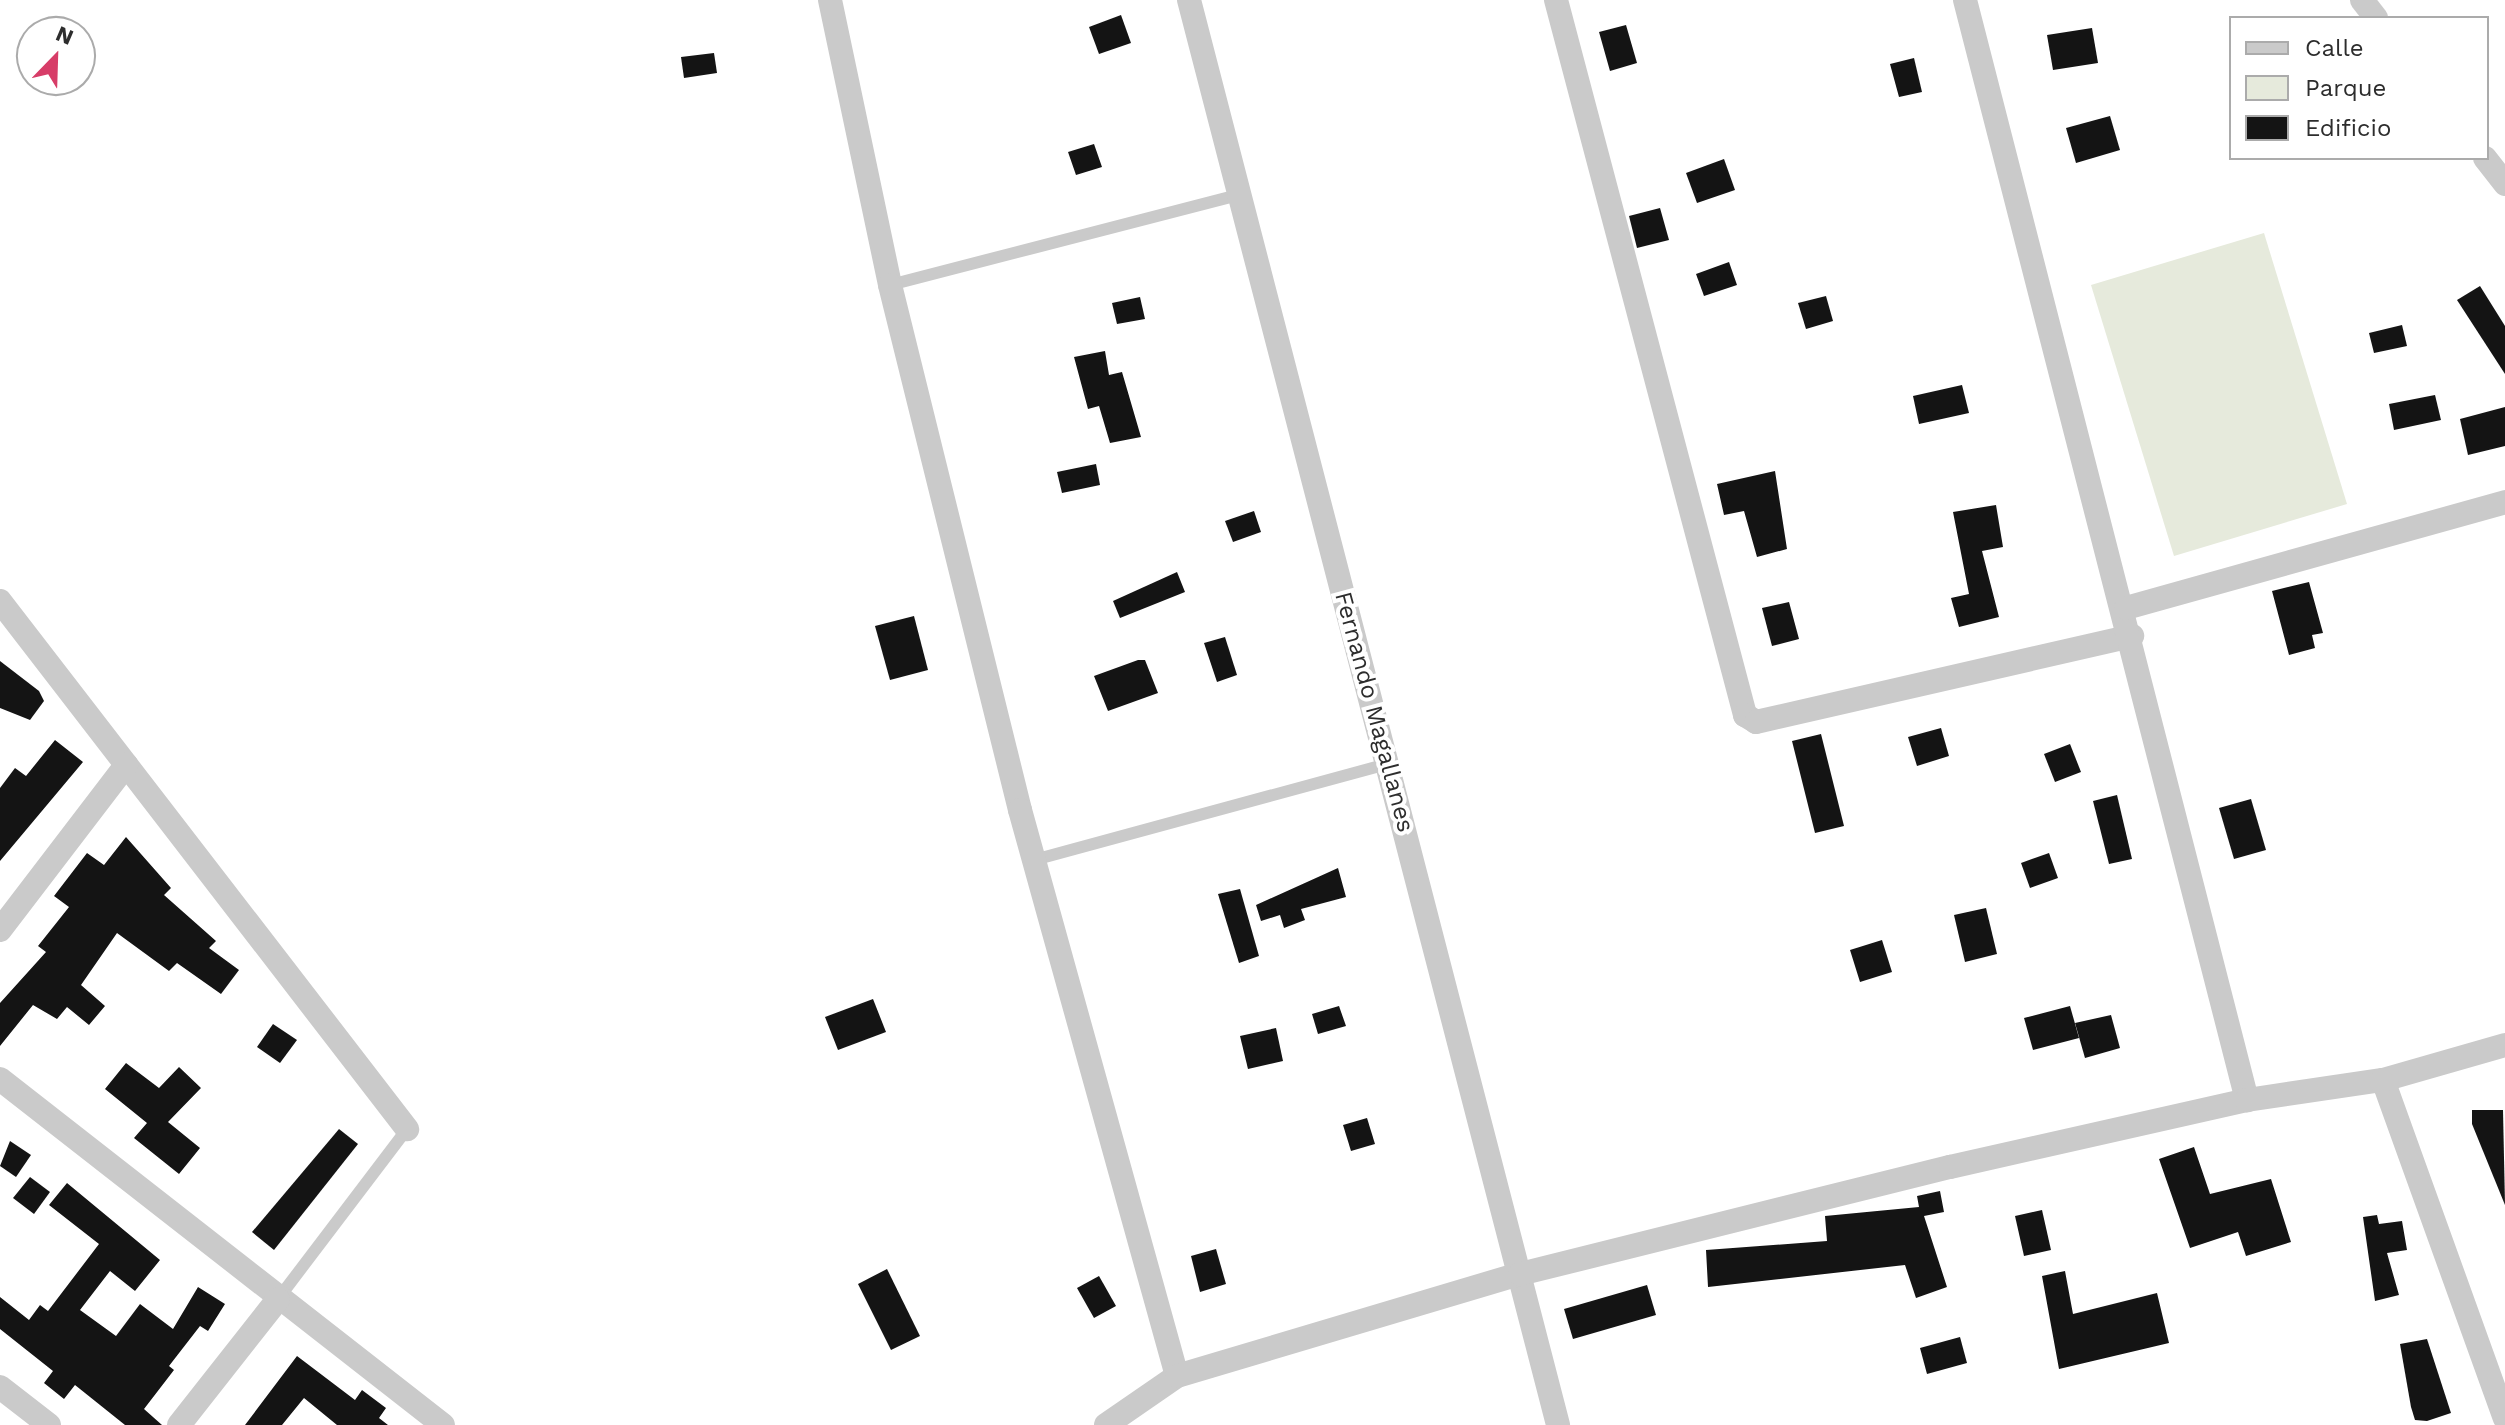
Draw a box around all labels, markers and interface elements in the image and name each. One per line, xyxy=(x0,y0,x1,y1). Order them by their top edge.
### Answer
north arrow xyxy=(16,16,96,96)
legend xyxy=(2229,16,2489,160)
text: N xyxy=(52,21,77,50)
text: Calle xyxy=(2305,34,2364,62)
text: Parque xyxy=(2305,74,2386,102)
text: Edificio xyxy=(2305,114,2391,142)
street label: Fernando Magallanes xyxy=(1328,589,1420,835)

